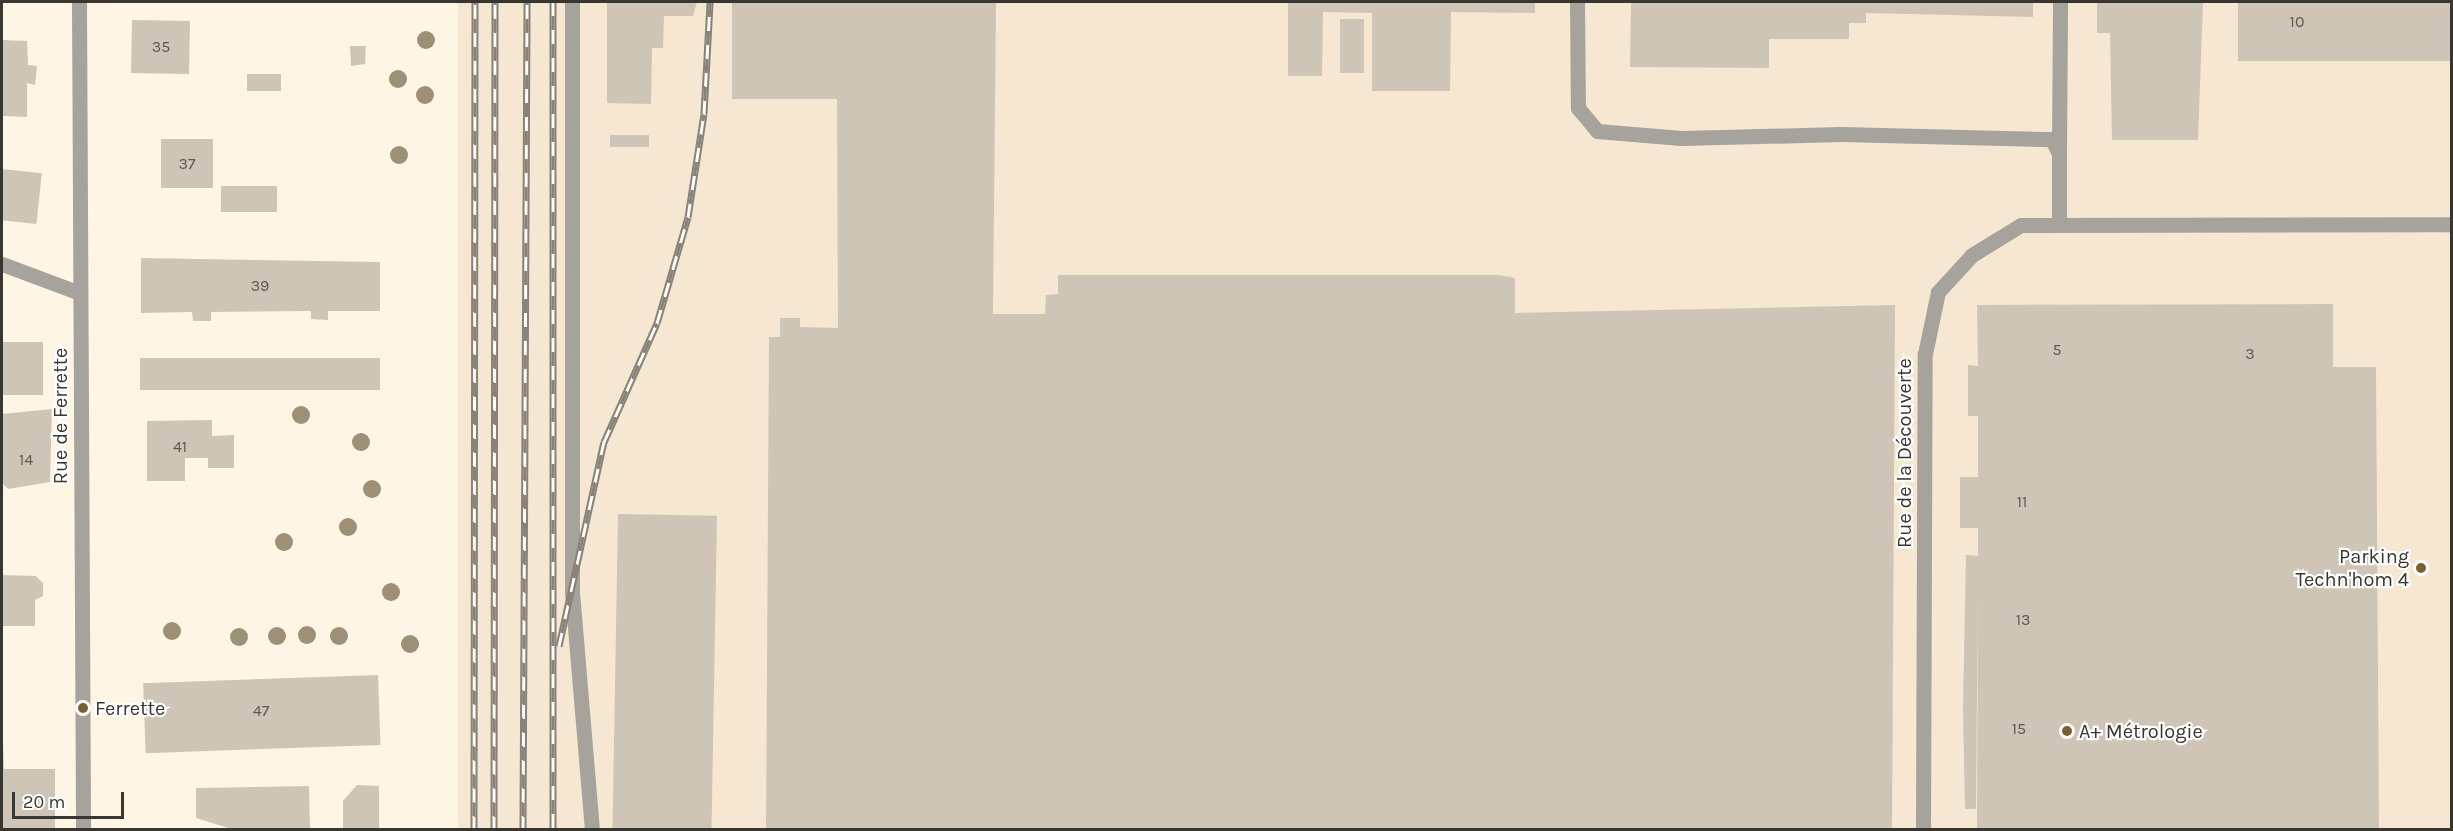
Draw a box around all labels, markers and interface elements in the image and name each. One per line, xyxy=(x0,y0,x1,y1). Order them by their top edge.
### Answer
house number: 10 xyxy=(2290,12,2304,32)
house number: 35 xyxy=(152,37,170,57)
house number: 37 xyxy=(179,154,195,174)
house number: 39 xyxy=(251,276,269,296)
house number: 5 xyxy=(2052,340,2062,360)
house number: 3 xyxy=(2245,344,2255,364)
street label: Rue de Ferrette xyxy=(48,348,72,484)
street label: Rue de la Découverte xyxy=(1892,358,1916,548)
house number: 41 xyxy=(173,437,187,457)
house number: 14 xyxy=(19,450,33,470)
house number: 11 xyxy=(2017,492,2027,512)
place label: Parking Techn'hom 4 xyxy=(2295,544,2409,591)
marker: Parking Techn'hom 4 xyxy=(2414,561,2428,575)
house number: 13 xyxy=(2016,610,2030,630)
place label: Ferrette xyxy=(95,696,165,720)
marker: Ferrette xyxy=(76,701,90,715)
house number: 47 xyxy=(253,701,269,721)
house number: 15 xyxy=(2012,719,2026,739)
place label: A+ Métrologie xyxy=(2079,719,2203,743)
marker: A+ Métrologie xyxy=(2060,724,2074,738)
scale bar xyxy=(15,780,128,818)
text: 20 m xyxy=(23,791,65,813)

